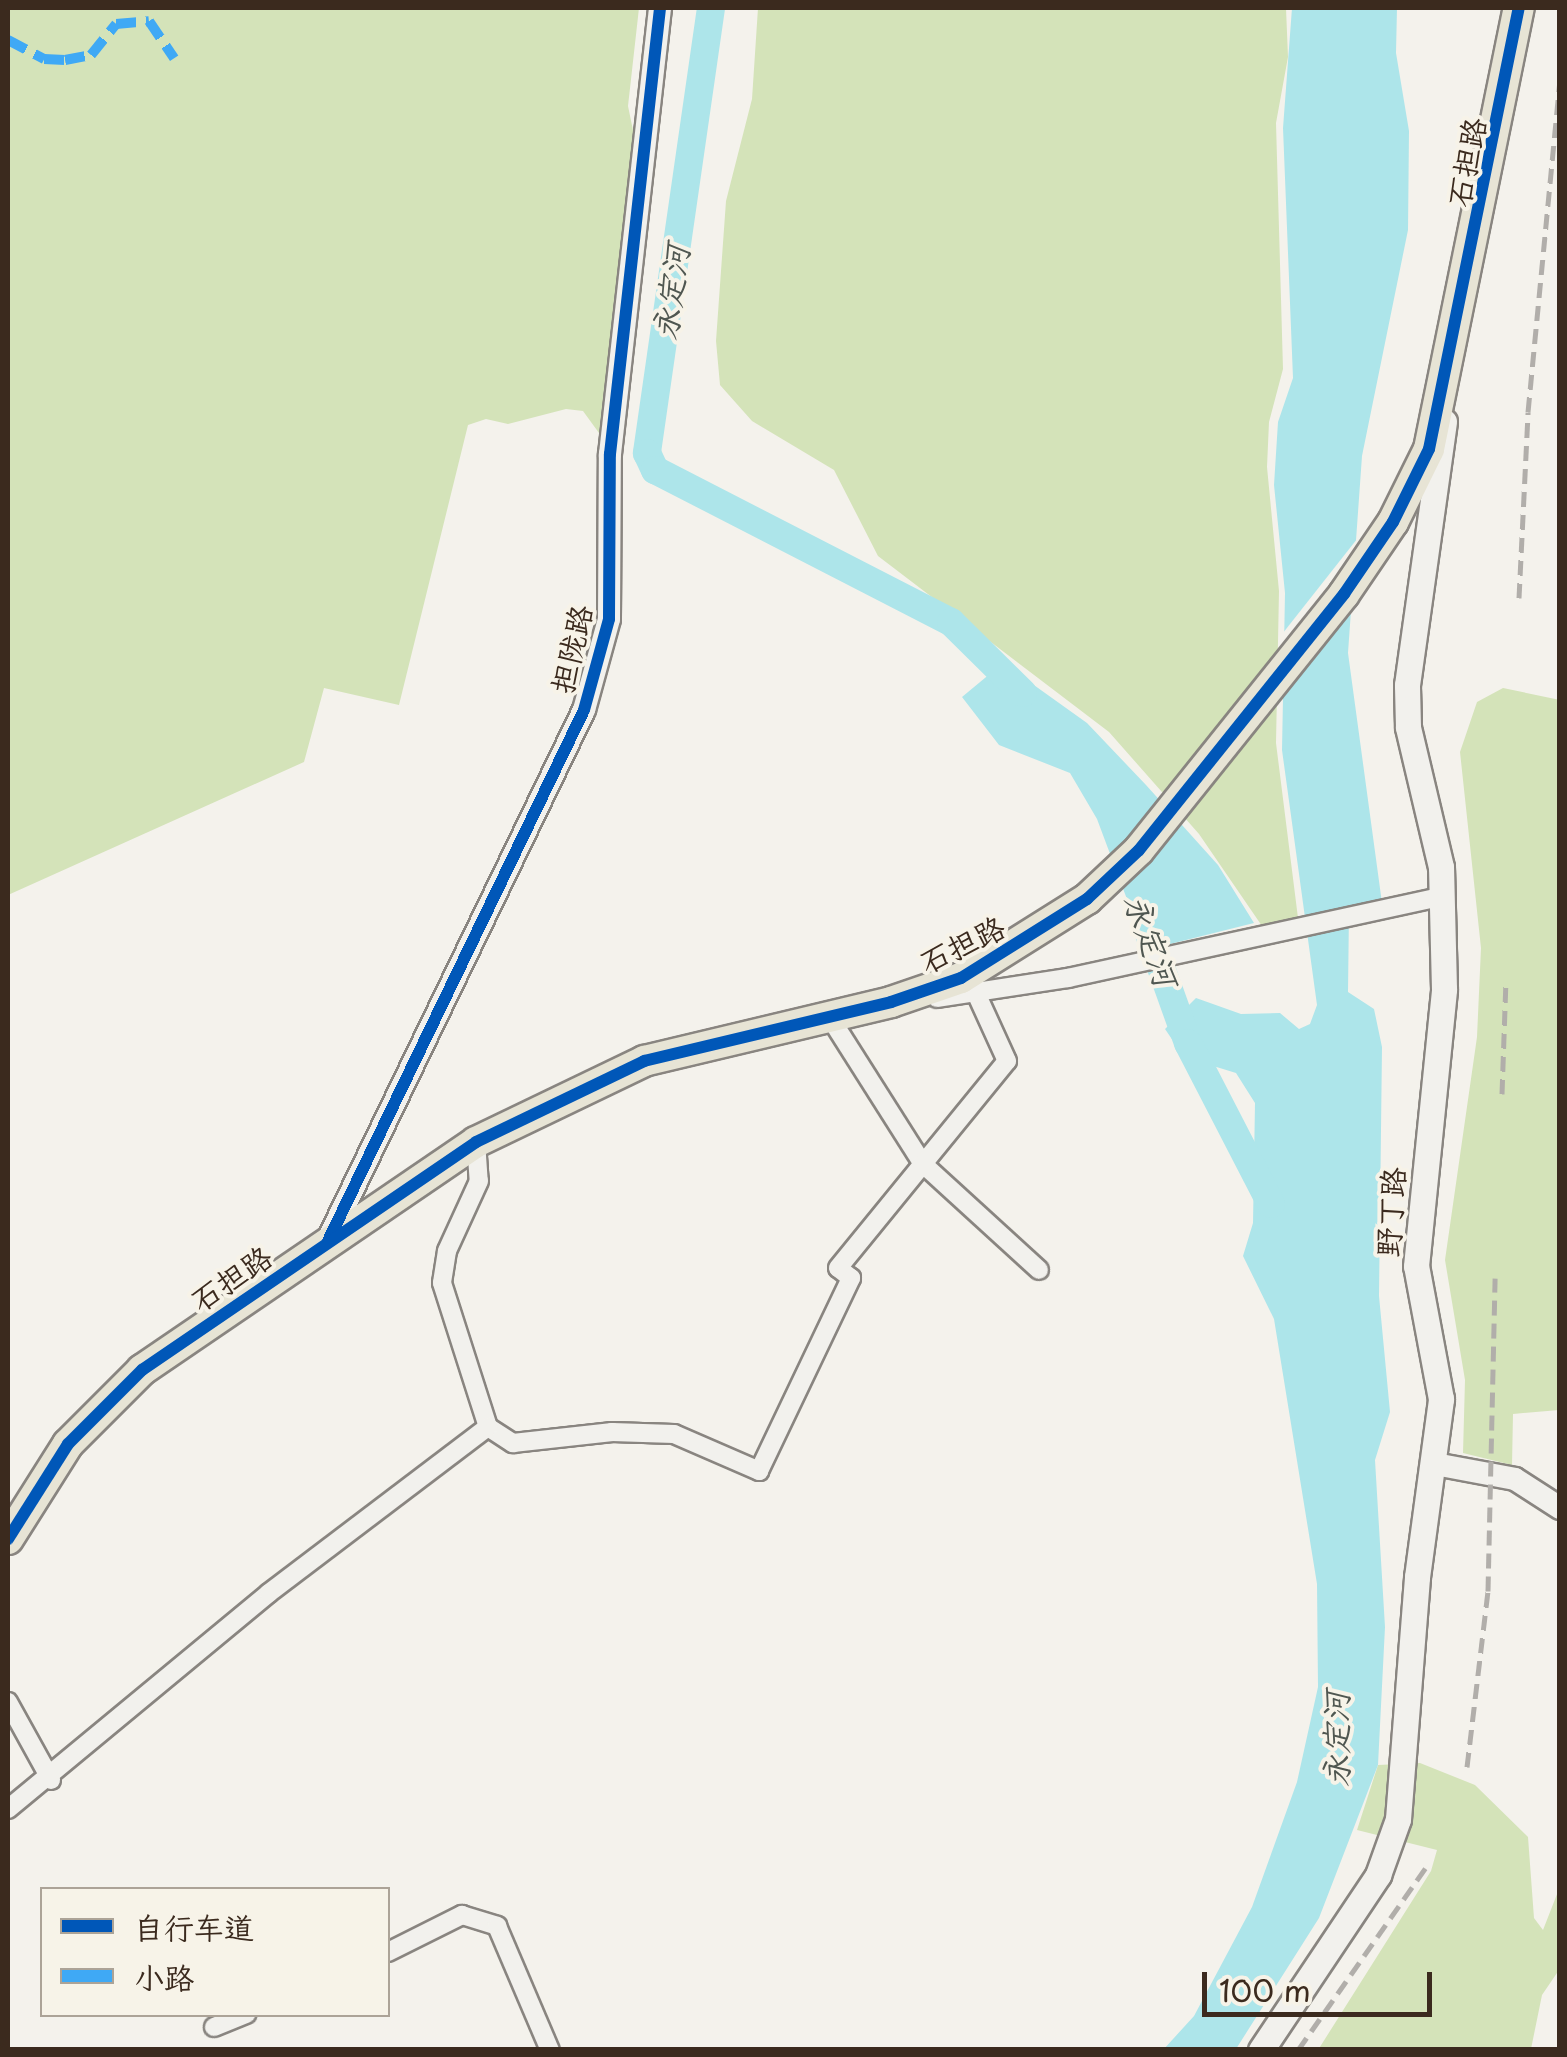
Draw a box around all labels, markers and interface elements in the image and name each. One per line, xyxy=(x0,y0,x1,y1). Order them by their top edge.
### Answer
street label: 石担路 xyxy=(1440,114,1492,210)
water label: 永定河 xyxy=(644,242,696,342)
street label: 担陇路 xyxy=(543,601,599,697)
water label: 永定河 xyxy=(1118,888,1186,992)
street label: 石担路 xyxy=(914,908,1010,980)
street label: 野丁路 xyxy=(1369,1166,1411,1258)
street label: 石担路 xyxy=(184,1238,278,1318)
water label: 永定河 xyxy=(1316,1691,1354,1787)
legend xyxy=(40,1887,390,2017)
text: 自行车道 xyxy=(134,1904,254,1949)
scale bar xyxy=(1207,1952,1437,2014)
text: 小路 xyxy=(134,1954,194,1999)
text: 100 m xyxy=(1219,1967,1311,2012)

